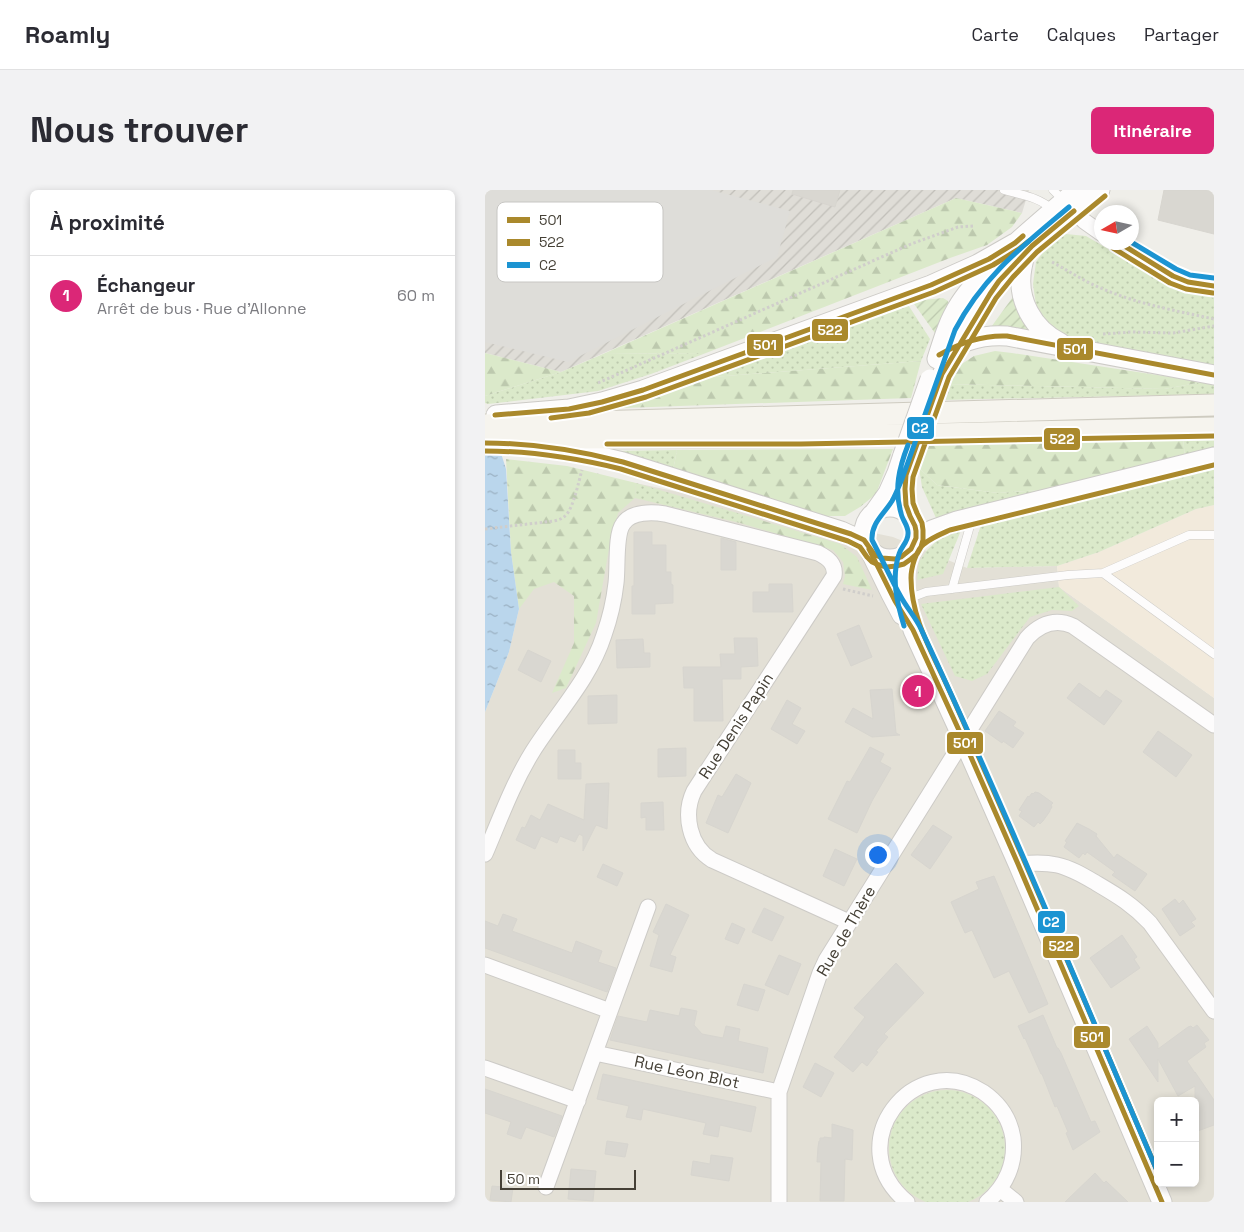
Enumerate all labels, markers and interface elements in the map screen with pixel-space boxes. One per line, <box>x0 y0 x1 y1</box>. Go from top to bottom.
text: Roamly <box>25 19 110 50</box>
text: Carte <box>972 23 1019 46</box>
text: Calques <box>1047 23 1116 46</box>
text: Partager <box>1144 23 1219 46</box>
button: Itinéraire <box>1091 107 1214 154</box>
text: Nous trouver <box>30 108 249 152</box>
legend <box>497 202 663 282</box>
north arrow <box>1094 205 1139 250</box>
text: À proximité <box>50 209 165 236</box>
text: 501 <box>539 211 562 229</box>
text: 522 <box>539 233 564 251</box>
text: C2 <box>539 256 556 274</box>
text: Échangeur <box>97 273 195 298</box>
text: 1 <box>62 285 70 306</box>
text: 60 m <box>397 285 435 306</box>
text: Arrêt de bus · Rue d'Allonne <box>97 298 306 319</box>
line badge: 522 <box>811 318 849 342</box>
text: 522 <box>818 321 842 339</box>
line badge: 501 <box>746 333 784 357</box>
text: 501 <box>753 336 777 354</box>
line badge: 501 <box>1056 337 1094 361</box>
text: 501 <box>1063 340 1087 358</box>
line badge: C2 <box>906 416 935 440</box>
text: C2 <box>911 419 929 437</box>
line badge: 522 <box>1043 427 1081 451</box>
text: 522 <box>1050 430 1074 448</box>
street label: Rue Denis Papin <box>694 669 778 783</box>
pin: 1 <box>902 672 934 710</box>
line badge: 501 <box>946 731 984 755</box>
text: 501 <box>953 734 977 752</box>
your location <box>865 842 891 868</box>
street label: Rue de Thère <box>812 882 880 980</box>
line badge: C2 <box>1037 910 1066 934</box>
text: C2 <box>1042 913 1060 931</box>
line badge: 522 <box>1042 935 1080 959</box>
text: 522 <box>1049 937 1073 955</box>
line badge: 501 <box>1073 1025 1111 1049</box>
text: 501 <box>1080 1028 1104 1046</box>
street label: Rue Léon Blot <box>633 1051 741 1093</box>
map controls <box>1154 1097 1199 1187</box>
button: + <box>1154 1097 1199 1142</box>
button: − <box>1154 1142 1199 1187</box>
scale bar <box>500 1167 636 1190</box>
text: 50 m <box>507 1170 540 1188</box>

